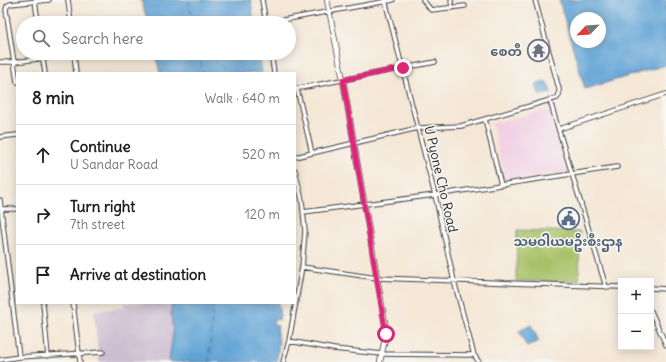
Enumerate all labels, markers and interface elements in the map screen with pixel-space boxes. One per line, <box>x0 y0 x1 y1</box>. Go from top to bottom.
north arrow <box>570 12 606 48</box>
search box <box>16 16 296 60</box>
icon: search <box>30 27 52 49</box>
text: Search here <box>62 29 143 48</box>
temple icon: စေတီ <box>525 38 551 64</box>
place label: စေတီ <box>490 43 522 60</box>
route end <box>394 59 412 77</box>
text: 8 min <box>32 87 74 109</box>
text: Walk · 640 m <box>205 90 280 107</box>
street label: U Pyone Cho Road <box>420 124 462 234</box>
text: Continue <box>70 137 131 156</box>
icon: ahead <box>32 144 54 166</box>
text: 520 m <box>242 146 280 163</box>
text: U Sandar Road <box>70 156 158 173</box>
text: Turn right <box>70 197 135 216</box>
icon: right <box>32 204 54 226</box>
text: 120 m <box>245 206 280 223</box>
public building icon: သမဝါယမဦးစီးဌာန <box>555 206 581 232</box>
text: 7th street <box>70 216 125 233</box>
place label: သမဝါယမဦးစီးဌာန <box>513 233 623 252</box>
icon: arrive <box>32 264 54 286</box>
text: Arrive at destination <box>70 265 206 284</box>
map controls <box>618 278 654 350</box>
button: + <box>618 278 654 314</box>
button: − <box>618 314 654 350</box>
route start <box>377 325 395 343</box>

